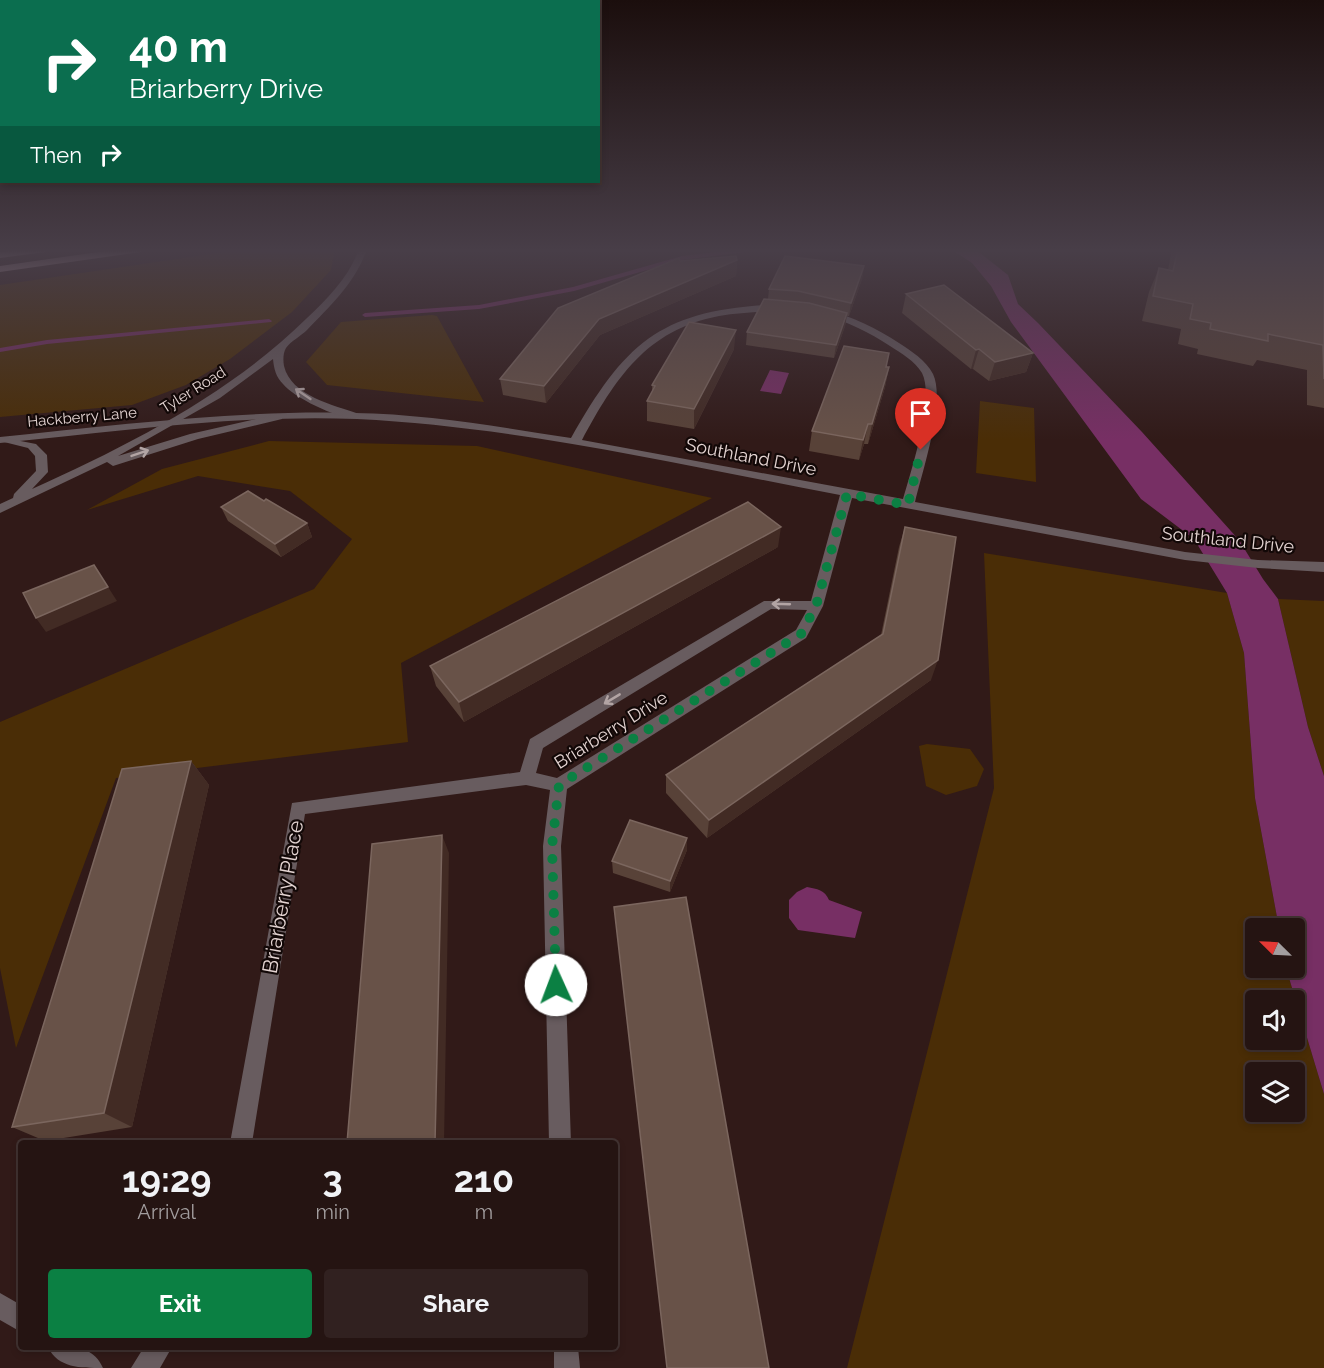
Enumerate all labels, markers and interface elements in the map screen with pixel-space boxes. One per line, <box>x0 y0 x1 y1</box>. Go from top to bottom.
text: 40 m <box>129 23 228 72</box>
icon: right <box>30 24 108 102</box>
text: Briarberry Drive <box>129 73 323 104</box>
icon: right <box>94 138 127 171</box>
text: Then <box>30 142 82 168</box>
street label: Tyler Road <box>157 363 229 417</box>
one-way arrow <box>296 388 312 400</box>
pin <box>895 388 946 450</box>
icon: arrive <box>904 397 937 430</box>
street label: Hackberry Lane <box>26 403 138 431</box>
street label: Southland Drive <box>684 434 819 480</box>
one-way arrow <box>130 446 148 457</box>
street label: Southland Drive <box>1161 522 1296 557</box>
one-way arrow <box>771 599 791 610</box>
street label: Briarberry Drive <box>550 686 672 773</box>
one-way arrow <box>604 693 621 705</box>
street label: Briarberry Place <box>257 818 308 975</box>
north arrow <box>1245 918 1305 978</box>
map controls <box>1245 918 1305 1122</box>
position arrow <box>524 953 588 1017</box>
button: sound <box>1245 990 1305 1050</box>
button: layers <box>1245 1062 1305 1122</box>
text: 19:29 <box>122 1158 211 1200</box>
text: 3 <box>323 1158 343 1200</box>
text: 210 <box>454 1158 514 1200</box>
text: Arrival <box>137 1200 196 1224</box>
text: min <box>315 1200 350 1224</box>
text: m <box>475 1200 493 1224</box>
button: Exit <box>48 1269 312 1338</box>
button: Share <box>324 1269 588 1338</box>

